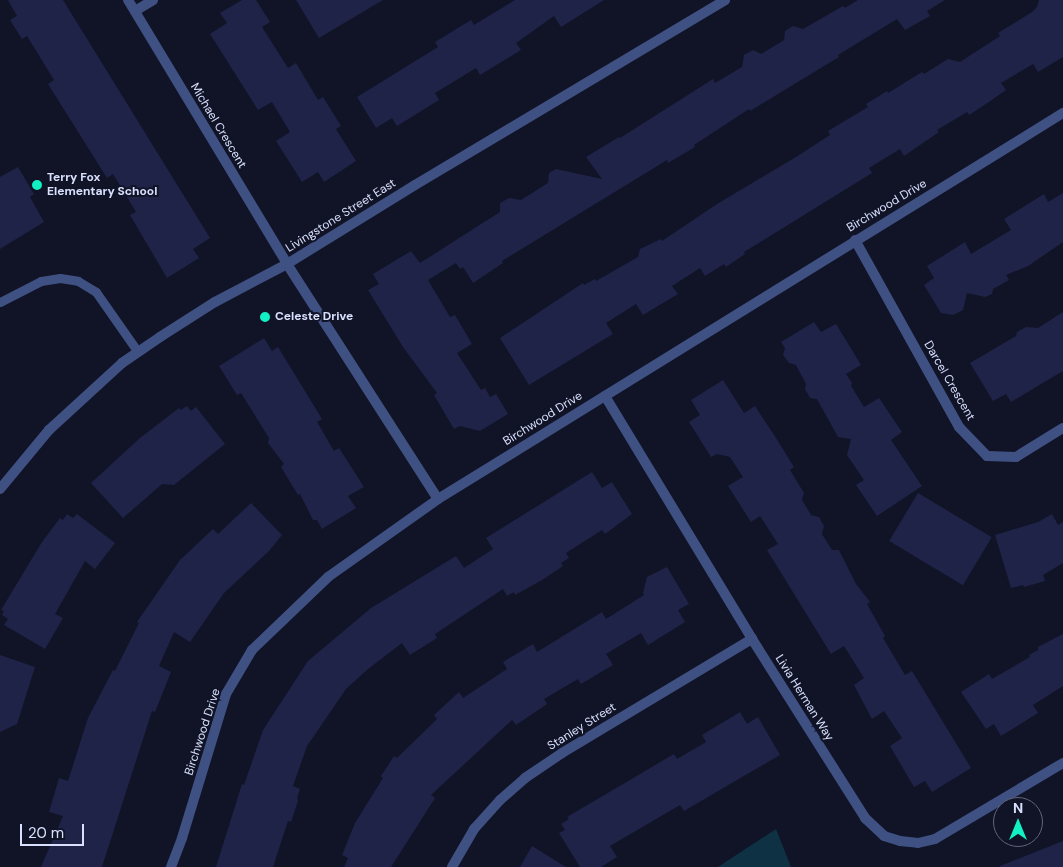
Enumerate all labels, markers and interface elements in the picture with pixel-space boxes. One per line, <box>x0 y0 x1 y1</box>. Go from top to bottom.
street label: Michael Crescent <box>187 81 249 171</box>
place label: Terry Fox Elementary School <box>47 171 157 199</box>
street label: Livingstone Street East <box>283 176 399 256</box>
street label: Birchwood Drive <box>845 177 929 235</box>
marker: Terry Fox Elementary School <box>31 179 43 191</box>
place label: Celeste Drive <box>275 310 353 324</box>
marker: Celeste Drive <box>259 311 271 323</box>
street label: Darcel Crescent <box>920 339 978 423</box>
street label: Birchwood Drive <box>501 389 585 449</box>
street label: Livia Herman Way <box>772 652 836 744</box>
street label: Birchwood Drive <box>182 687 224 777</box>
street label: Stanley Street <box>545 700 619 754</box>
north arrow <box>993 797 1043 847</box>
text: N <box>1013 799 1023 817</box>
scale bar <box>22 814 86 846</box>
text: 20 m <box>28 823 64 843</box>

